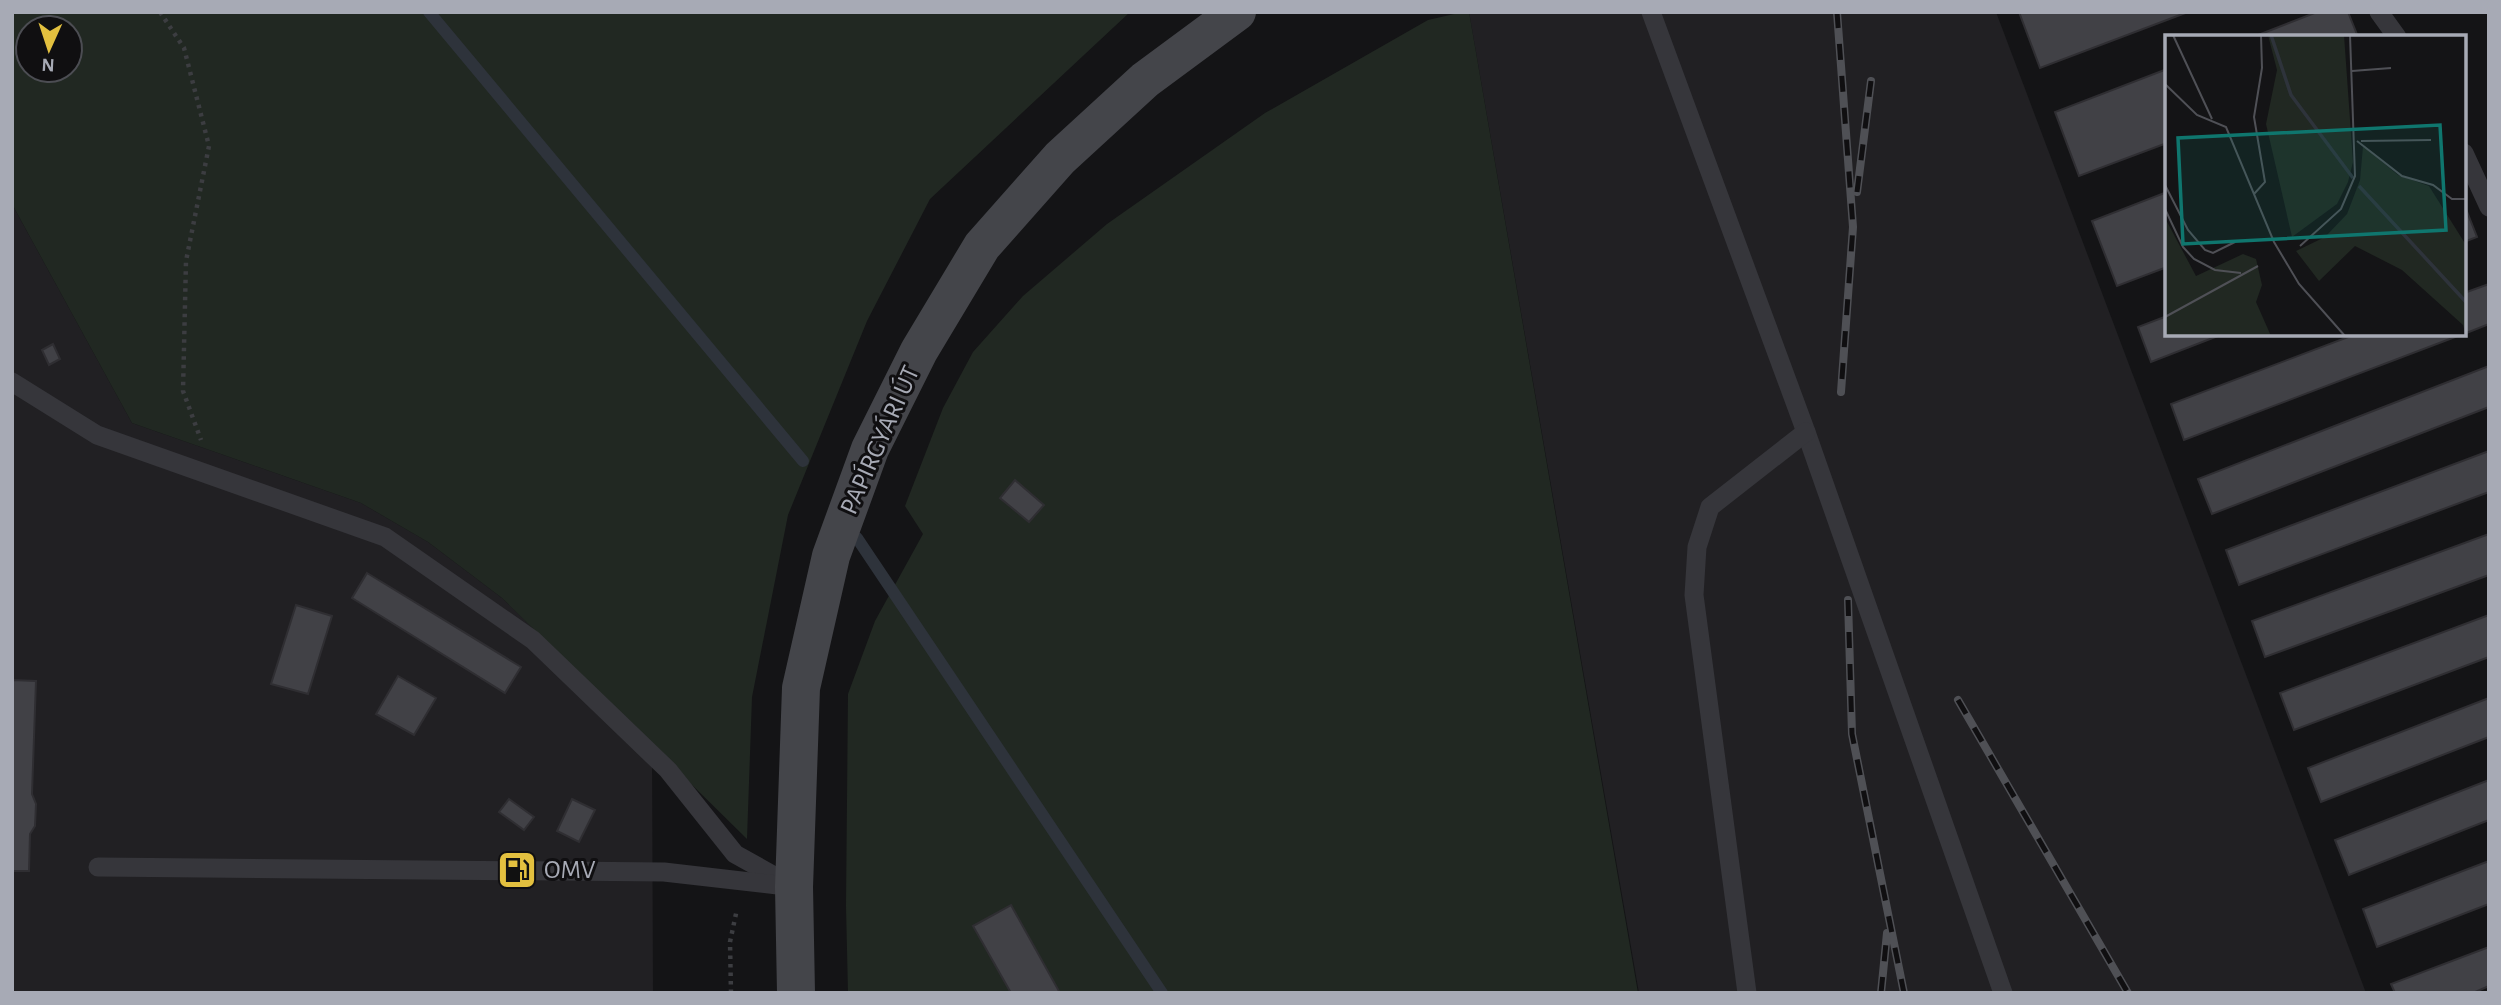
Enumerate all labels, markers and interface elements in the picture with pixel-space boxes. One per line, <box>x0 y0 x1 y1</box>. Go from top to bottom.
north arrow <box>14 14 84 84</box>
inset map <box>2165 35 2466 336</box>
text: N <box>41 55 55 74</box>
street label: PAPÍRGYÁRI ÚT <box>834 361 924 518</box>
fuel station icon: OMV <box>496 849 538 891</box>
place label: OMV <box>544 857 596 883</box>

